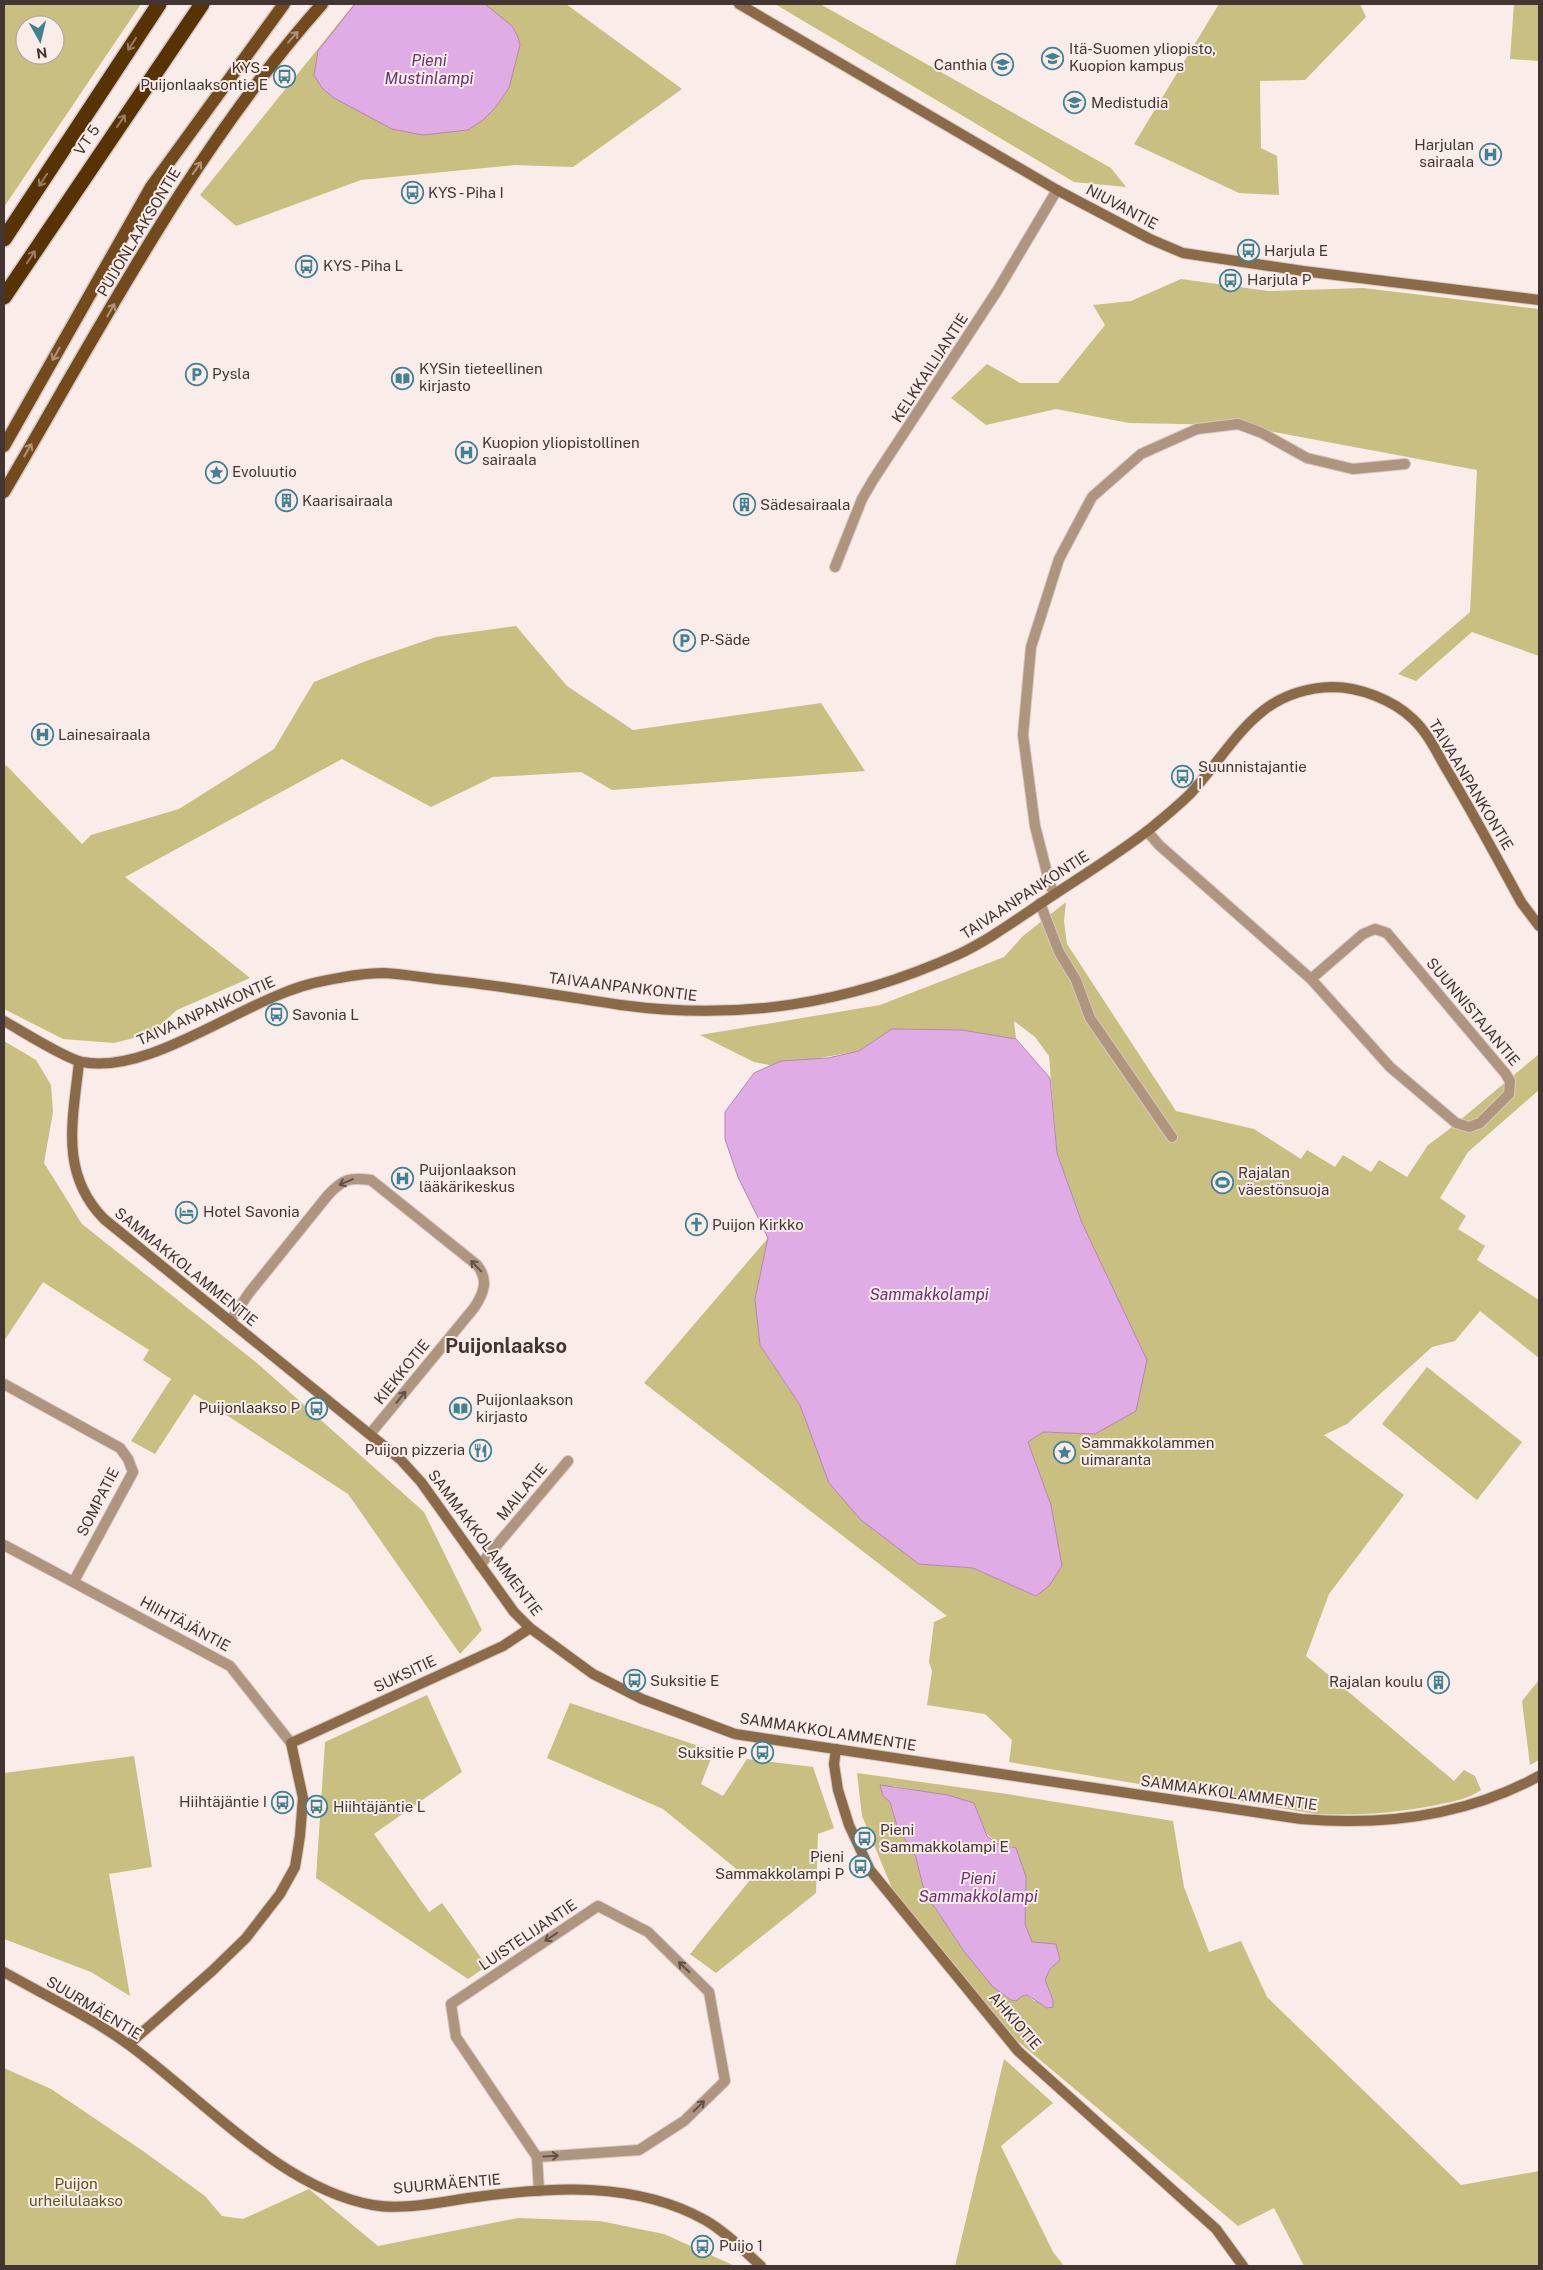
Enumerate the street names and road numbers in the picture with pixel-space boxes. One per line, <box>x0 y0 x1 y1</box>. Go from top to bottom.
street label: VT 5 <box>70 121 103 158</box>
street label: PUIJONLAAKSONTIE <box>93 164 184 299</box>
street label: NIUVANTIE <box>1083 181 1161 233</box>
street label: KELKKAILIJANTIE <box>888 310 971 425</box>
street label: TAIVAANPANKONTIE <box>1426 716 1517 853</box>
street label: TAIVAANPANKONTIE <box>958 847 1092 942</box>
street label: SUUNNISTAJANTIE <box>1423 954 1524 1069</box>
street label: TAIVAANPANKONTIE <box>548 969 698 1004</box>
street label: TAIVAANPANKONTIE <box>134 972 277 1049</box>
street label: SAMMAKKOLAMMENTIE <box>112 1204 261 1329</box>
street label: KIEKKOTIE <box>370 1336 433 1407</box>
street label: MAILATIE <box>493 1460 550 1524</box>
street label: SOMPATIE <box>73 1465 122 1539</box>
street label: SAMMAKKOLAMMENTIE <box>425 1466 546 1619</box>
street label: HIIHTÄJÄNTIE <box>137 1592 234 1654</box>
street label: SUKSITIE <box>371 1652 439 1695</box>
street label: SAMMAKKOLAMMENTIE <box>739 1709 918 1754</box>
street label: SAMMAKKOLAMMENTIE <box>1140 1772 1319 1813</box>
street label: LUISTELIJANTIE <box>476 1896 580 1973</box>
street label: SUURMÄENTIE <box>43 1972 146 2043</box>
street label: AHKIOTIE <box>986 1989 1045 2053</box>
street label: SUURMÄENTIE <box>392 2169 502 2197</box>

